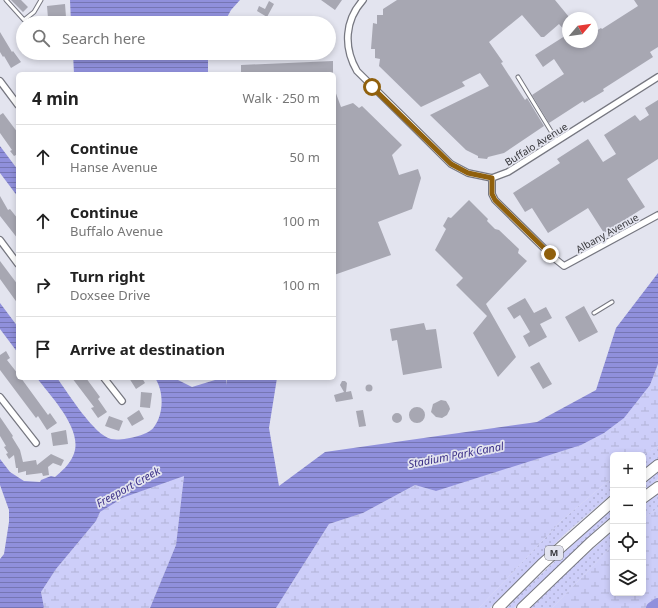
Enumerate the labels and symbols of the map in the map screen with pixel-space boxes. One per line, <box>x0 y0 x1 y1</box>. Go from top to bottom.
north arrow <box>562 12 598 48</box>
route start <box>363 78 381 96</box>
street label: Buffalo Avenue <box>502 119 570 169</box>
street label: Albany Avenue <box>573 210 641 256</box>
route end <box>541 245 559 263</box>
water label: Stadium Park Canal <box>407 438 506 471</box>
water label: Freeport Creek <box>93 463 163 510</box>
road number: M <box>545 546 563 560</box>

